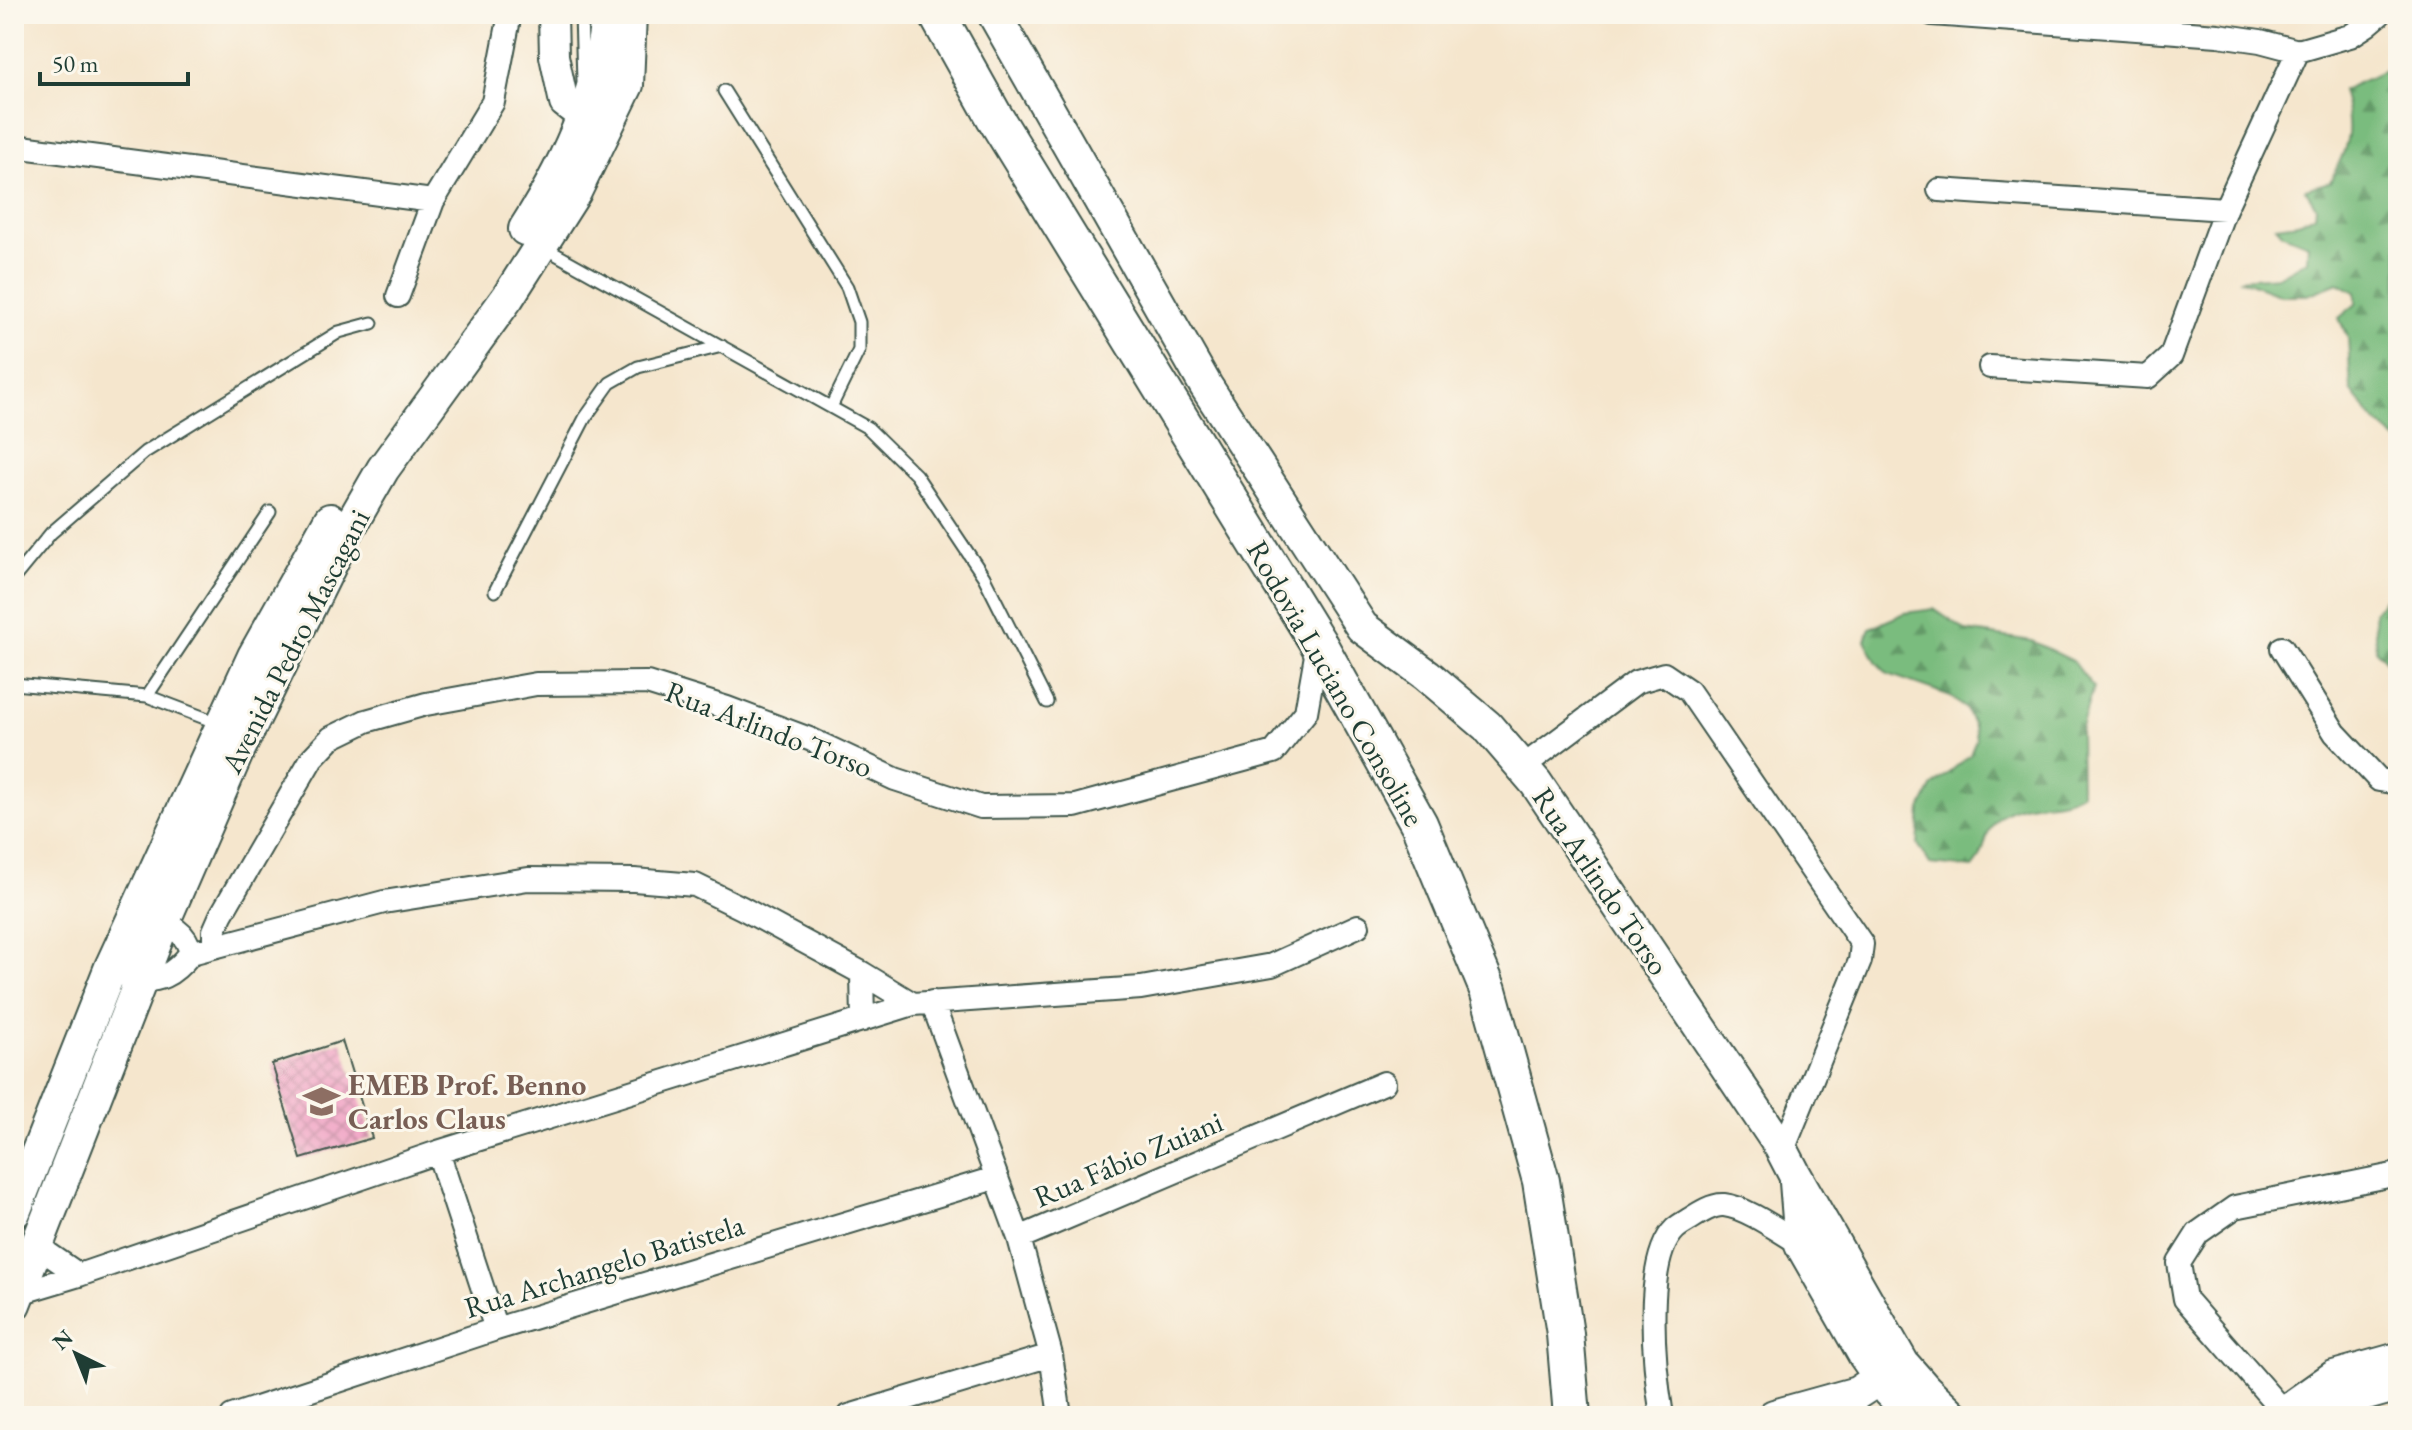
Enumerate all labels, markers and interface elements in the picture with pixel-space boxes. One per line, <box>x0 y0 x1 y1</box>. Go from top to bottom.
scale bar <box>40 36 188 86</box>
text: 50 m <box>52 48 99 79</box>
street label: Avenida Pedro Mascagani <box>211 502 379 781</box>
street label: Rodovia Luciano Consoline <box>1238 533 1434 833</box>
street label: Rua Arlindo Torso <box>660 672 878 786</box>
street label: Rua Arlindo Torso <box>1524 779 1678 983</box>
place label: EMEB Prof. Benno Carlos Claus <box>348 1065 586 1138</box>
school or university icon: EMEB Prof. Benno Carlos Claus <box>303 1082 341 1120</box>
street label: Rua Fábio Zuiani <box>1028 1102 1228 1216</box>
street label: Rua Archangelo Batistela <box>459 1205 749 1327</box>
north arrow <box>36 1314 116 1394</box>
text: N <box>46 1323 79 1356</box>

